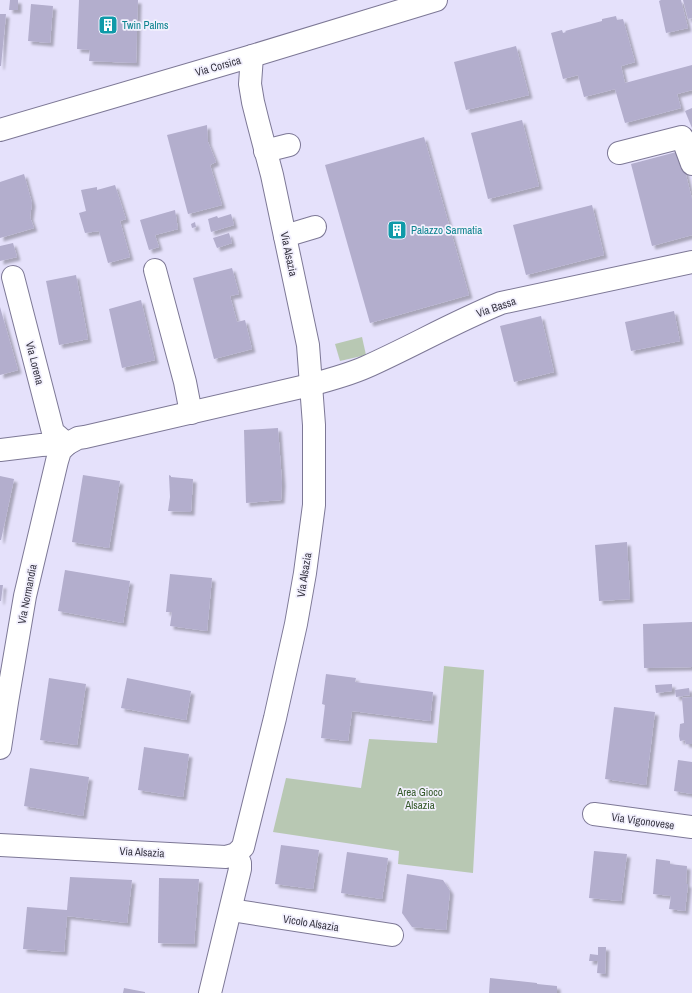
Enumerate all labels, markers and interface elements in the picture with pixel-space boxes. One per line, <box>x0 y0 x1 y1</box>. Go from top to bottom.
building icon: Twin Palms <box>97 14 119 36</box>
place label: Twin Palms <box>122 18 169 32</box>
street label: Via Corsica <box>193 53 243 79</box>
building icon: Palazzo Sarmatia <box>386 219 408 241</box>
place label: Palazzo Sarmatia <box>411 223 482 237</box>
street label: Via Alsazia <box>277 231 301 277</box>
street label: Via Bassa <box>474 294 518 320</box>
street label: Via Lorena <box>23 340 47 386</box>
street label: Via Alsazia <box>294 552 314 598</box>
street label: Via Normandia <box>14 563 40 625</box>
park label: Area Gioco Alsazia <box>396 785 443 812</box>
street label: Via Vigonovese <box>611 810 675 832</box>
street label: Via Alsazia <box>119 844 165 860</box>
street label: Vicolo Alsazia <box>282 912 340 934</box>

